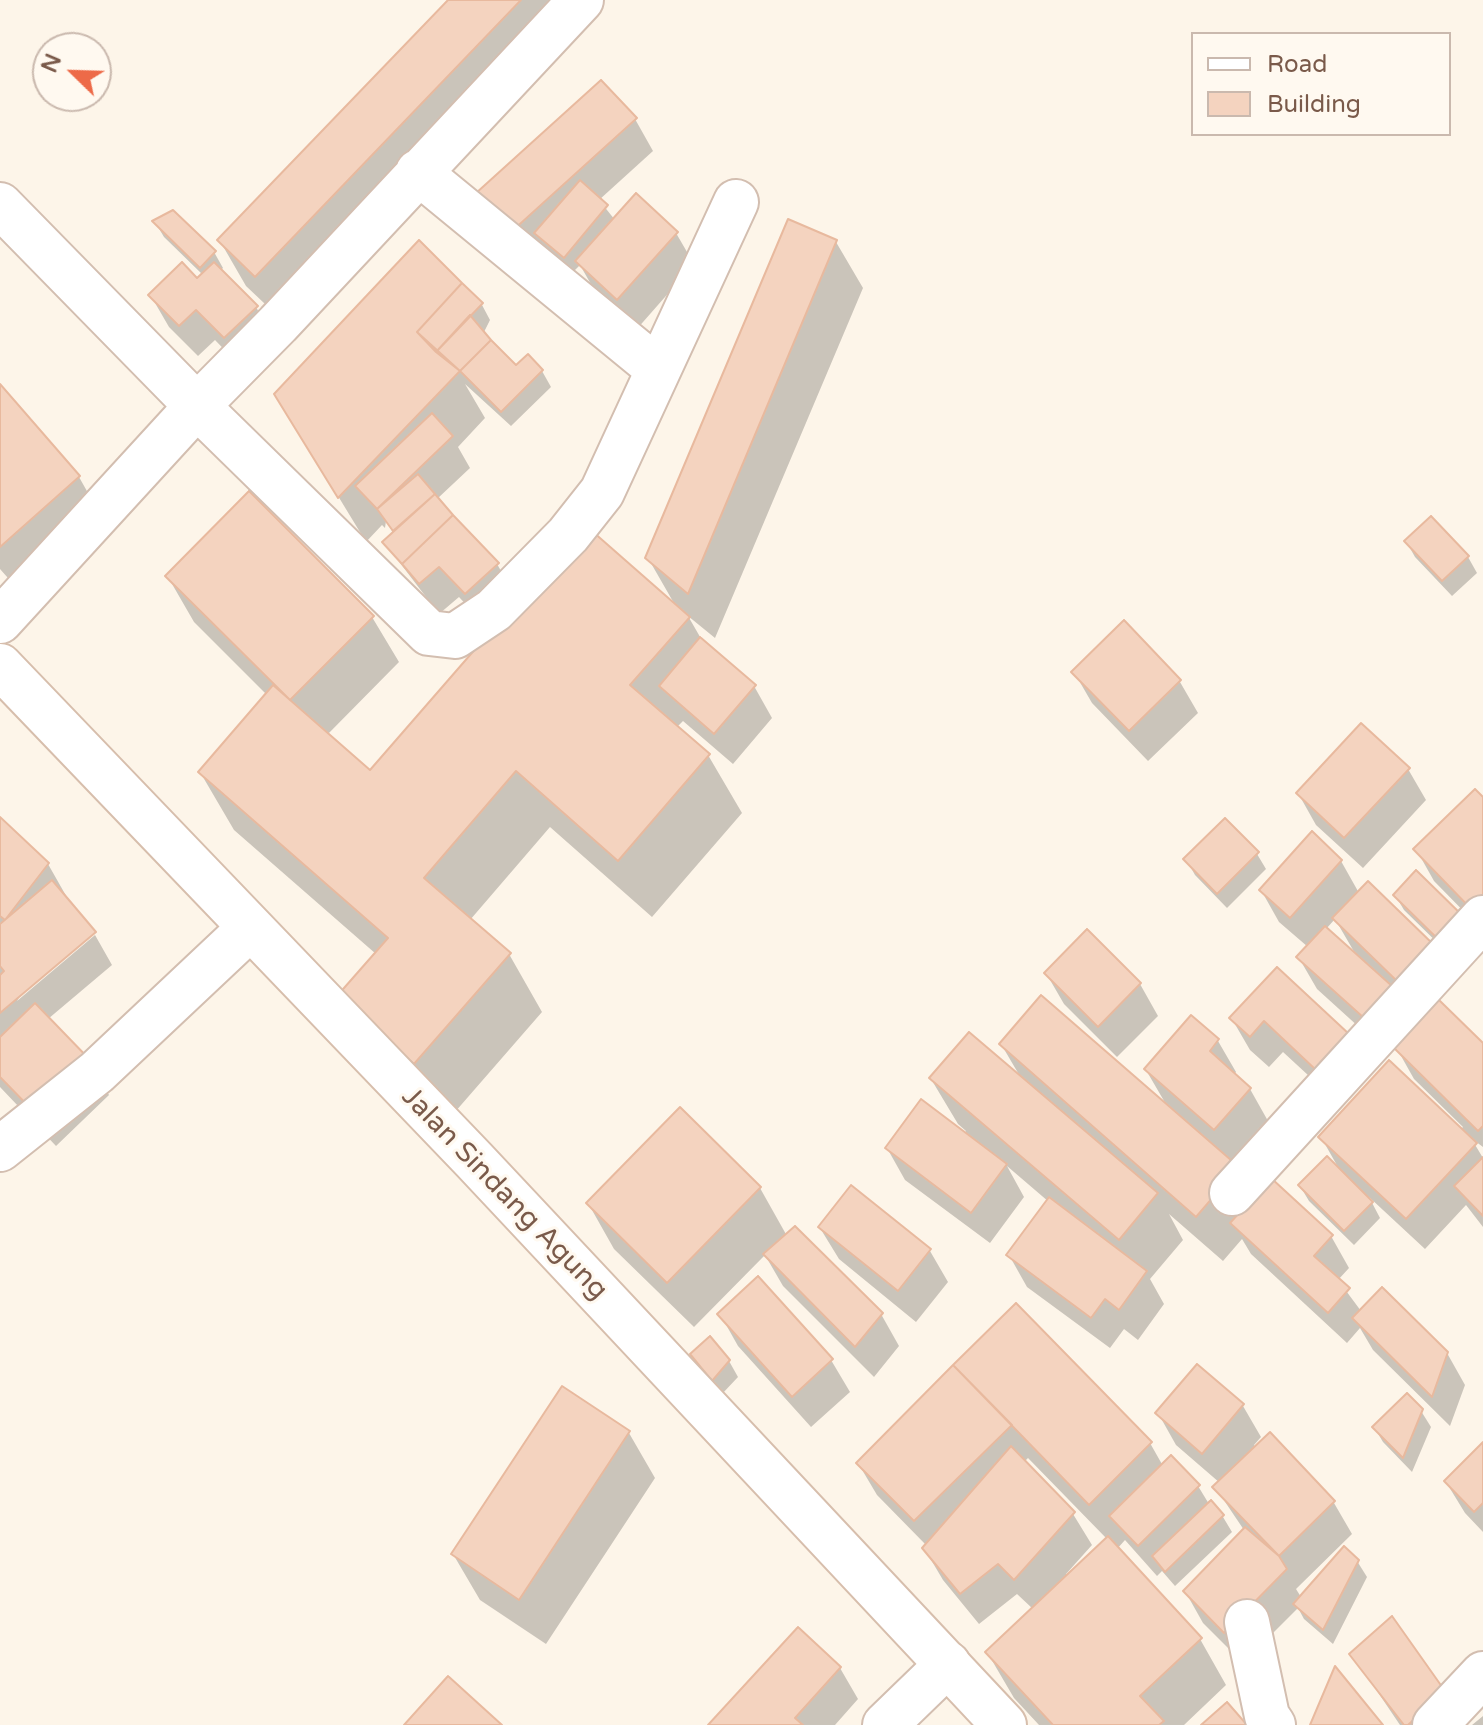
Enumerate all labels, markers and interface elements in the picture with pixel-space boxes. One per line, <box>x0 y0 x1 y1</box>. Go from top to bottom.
north arrow <box>32 32 112 112</box>
legend <box>1191 32 1451 136</box>
text: N <box>36 50 67 77</box>
text: Road <box>1267 50 1327 79</box>
text: Building <box>1267 90 1361 119</box>
street label: Jalan Sindang Agung <box>394 1081 614 1307</box>

